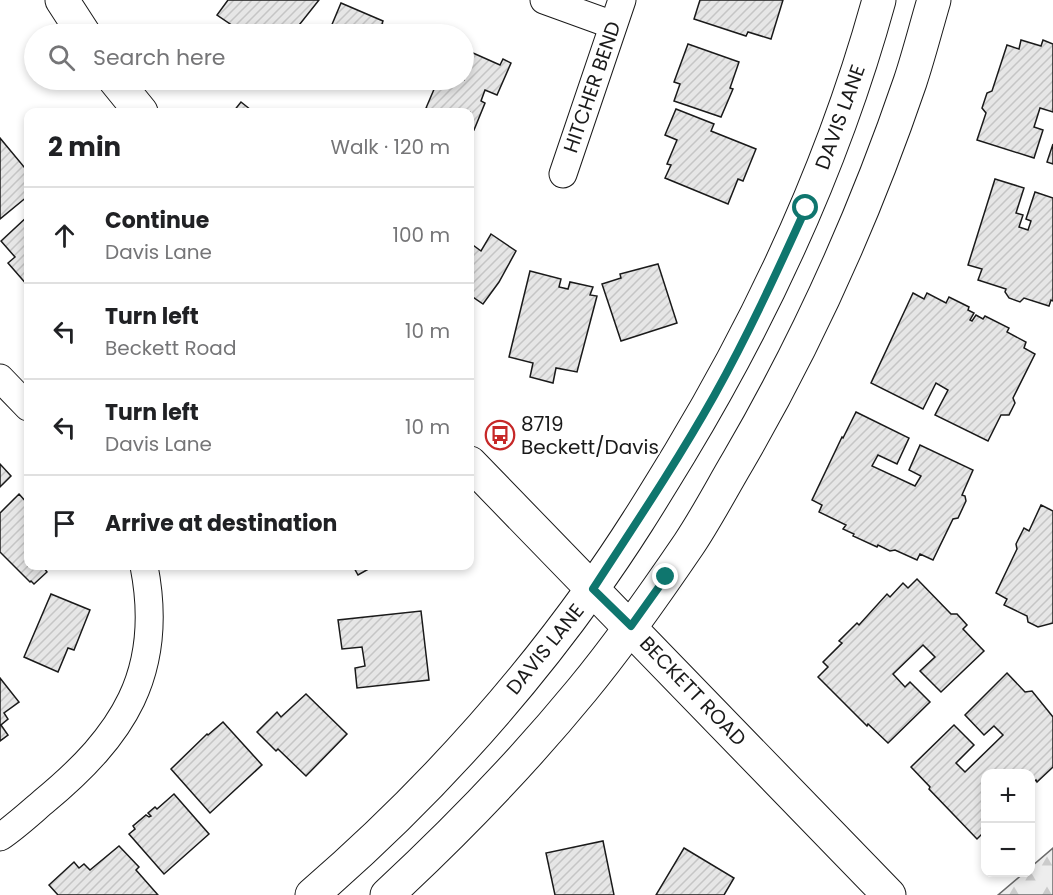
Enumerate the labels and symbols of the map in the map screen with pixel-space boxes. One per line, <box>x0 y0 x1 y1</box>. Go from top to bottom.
street label: HITCHER BEND <box>556 18 628 156</box>
street label: DAVIS LANE <box>808 61 872 173</box>
route start <box>792 194 818 220</box>
place label: 8719 Beckett/Davis <box>521 410 659 461</box>
bus stop icon: 8719 Beckett/Davis <box>484 419 516 451</box>
route end <box>652 563 678 589</box>
street label: DAVIS LANE <box>500 598 590 700</box>
street label: BECKETT ROAD <box>633 630 753 752</box>

